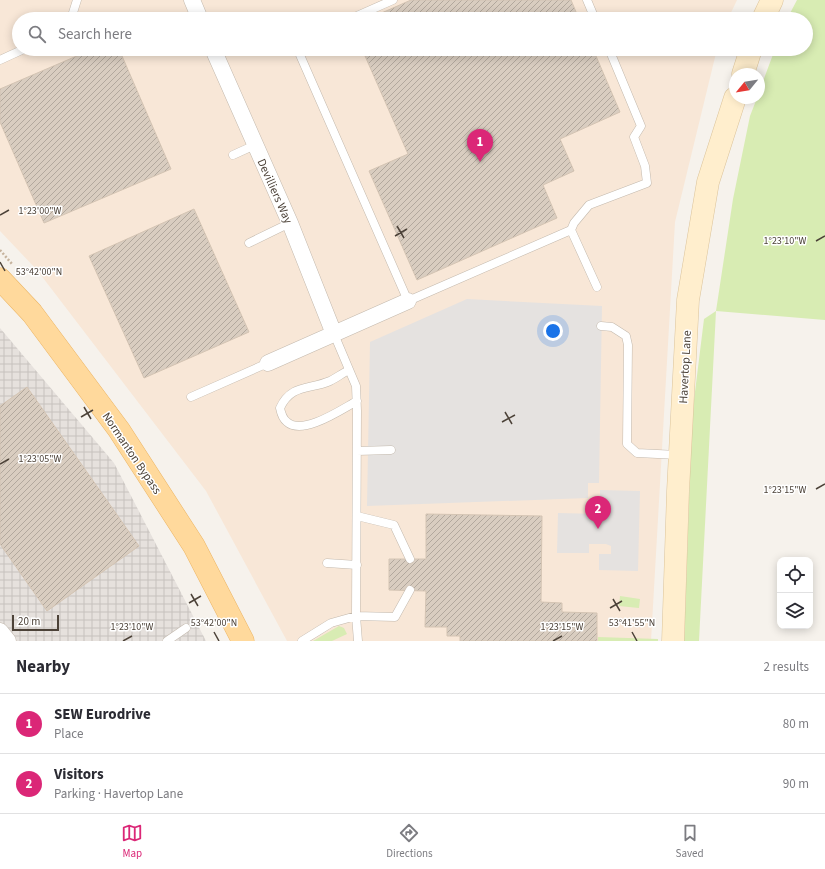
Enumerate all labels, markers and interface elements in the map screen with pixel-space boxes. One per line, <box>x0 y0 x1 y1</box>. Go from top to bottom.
search box <box>12 12 813 56</box>
icon: search <box>26 23 48 45</box>
text: Search here <box>58 24 132 45</box>
north arrow <box>729 68 765 104</box>
pin: 1 <box>467 129 493 162</box>
street label: Devilliers Way <box>253 156 297 227</box>
text: 1°23'00"W <box>19 204 62 218</box>
text: 1°23'10"W <box>764 234 807 248</box>
text: 53°42'00"N <box>16 265 62 279</box>
your location <box>543 321 563 341</box>
street label: Havertop Lane <box>675 330 696 404</box>
street label: Normanton Bypass <box>98 409 165 498</box>
text: 1°23'05"W <box>19 452 62 466</box>
text: 1°23'15"W <box>764 483 807 497</box>
pin: 2 <box>585 496 611 529</box>
map controls <box>777 557 813 629</box>
button: locate <box>777 557 813 593</box>
button: layers <box>777 593 813 629</box>
scale bar <box>12 613 59 632</box>
text: 20 m <box>18 614 40 629</box>
text: 53°42'00"N <box>191 616 237 630</box>
text: 53°41'55"N <box>609 616 655 630</box>
text: 1°23'10"W <box>111 620 154 634</box>
text: 1°23'15"W <box>541 620 584 634</box>
text: Nearby <box>16 655 70 679</box>
text: 2 results <box>764 658 809 676</box>
text: SEW Eurodrive <box>54 704 151 725</box>
text: 1 <box>26 715 32 733</box>
text: 80 m <box>783 715 809 733</box>
text: Place <box>54 725 83 743</box>
text: Visitors <box>54 764 104 785</box>
text: 2 <box>26 775 32 793</box>
text: 90 m <box>783 775 809 793</box>
text: Parking · Havertop Lane <box>54 785 183 803</box>
tab: Map <box>121 822 143 861</box>
tab: Directions <box>386 822 433 861</box>
tab: Saved <box>676 822 704 861</box>

